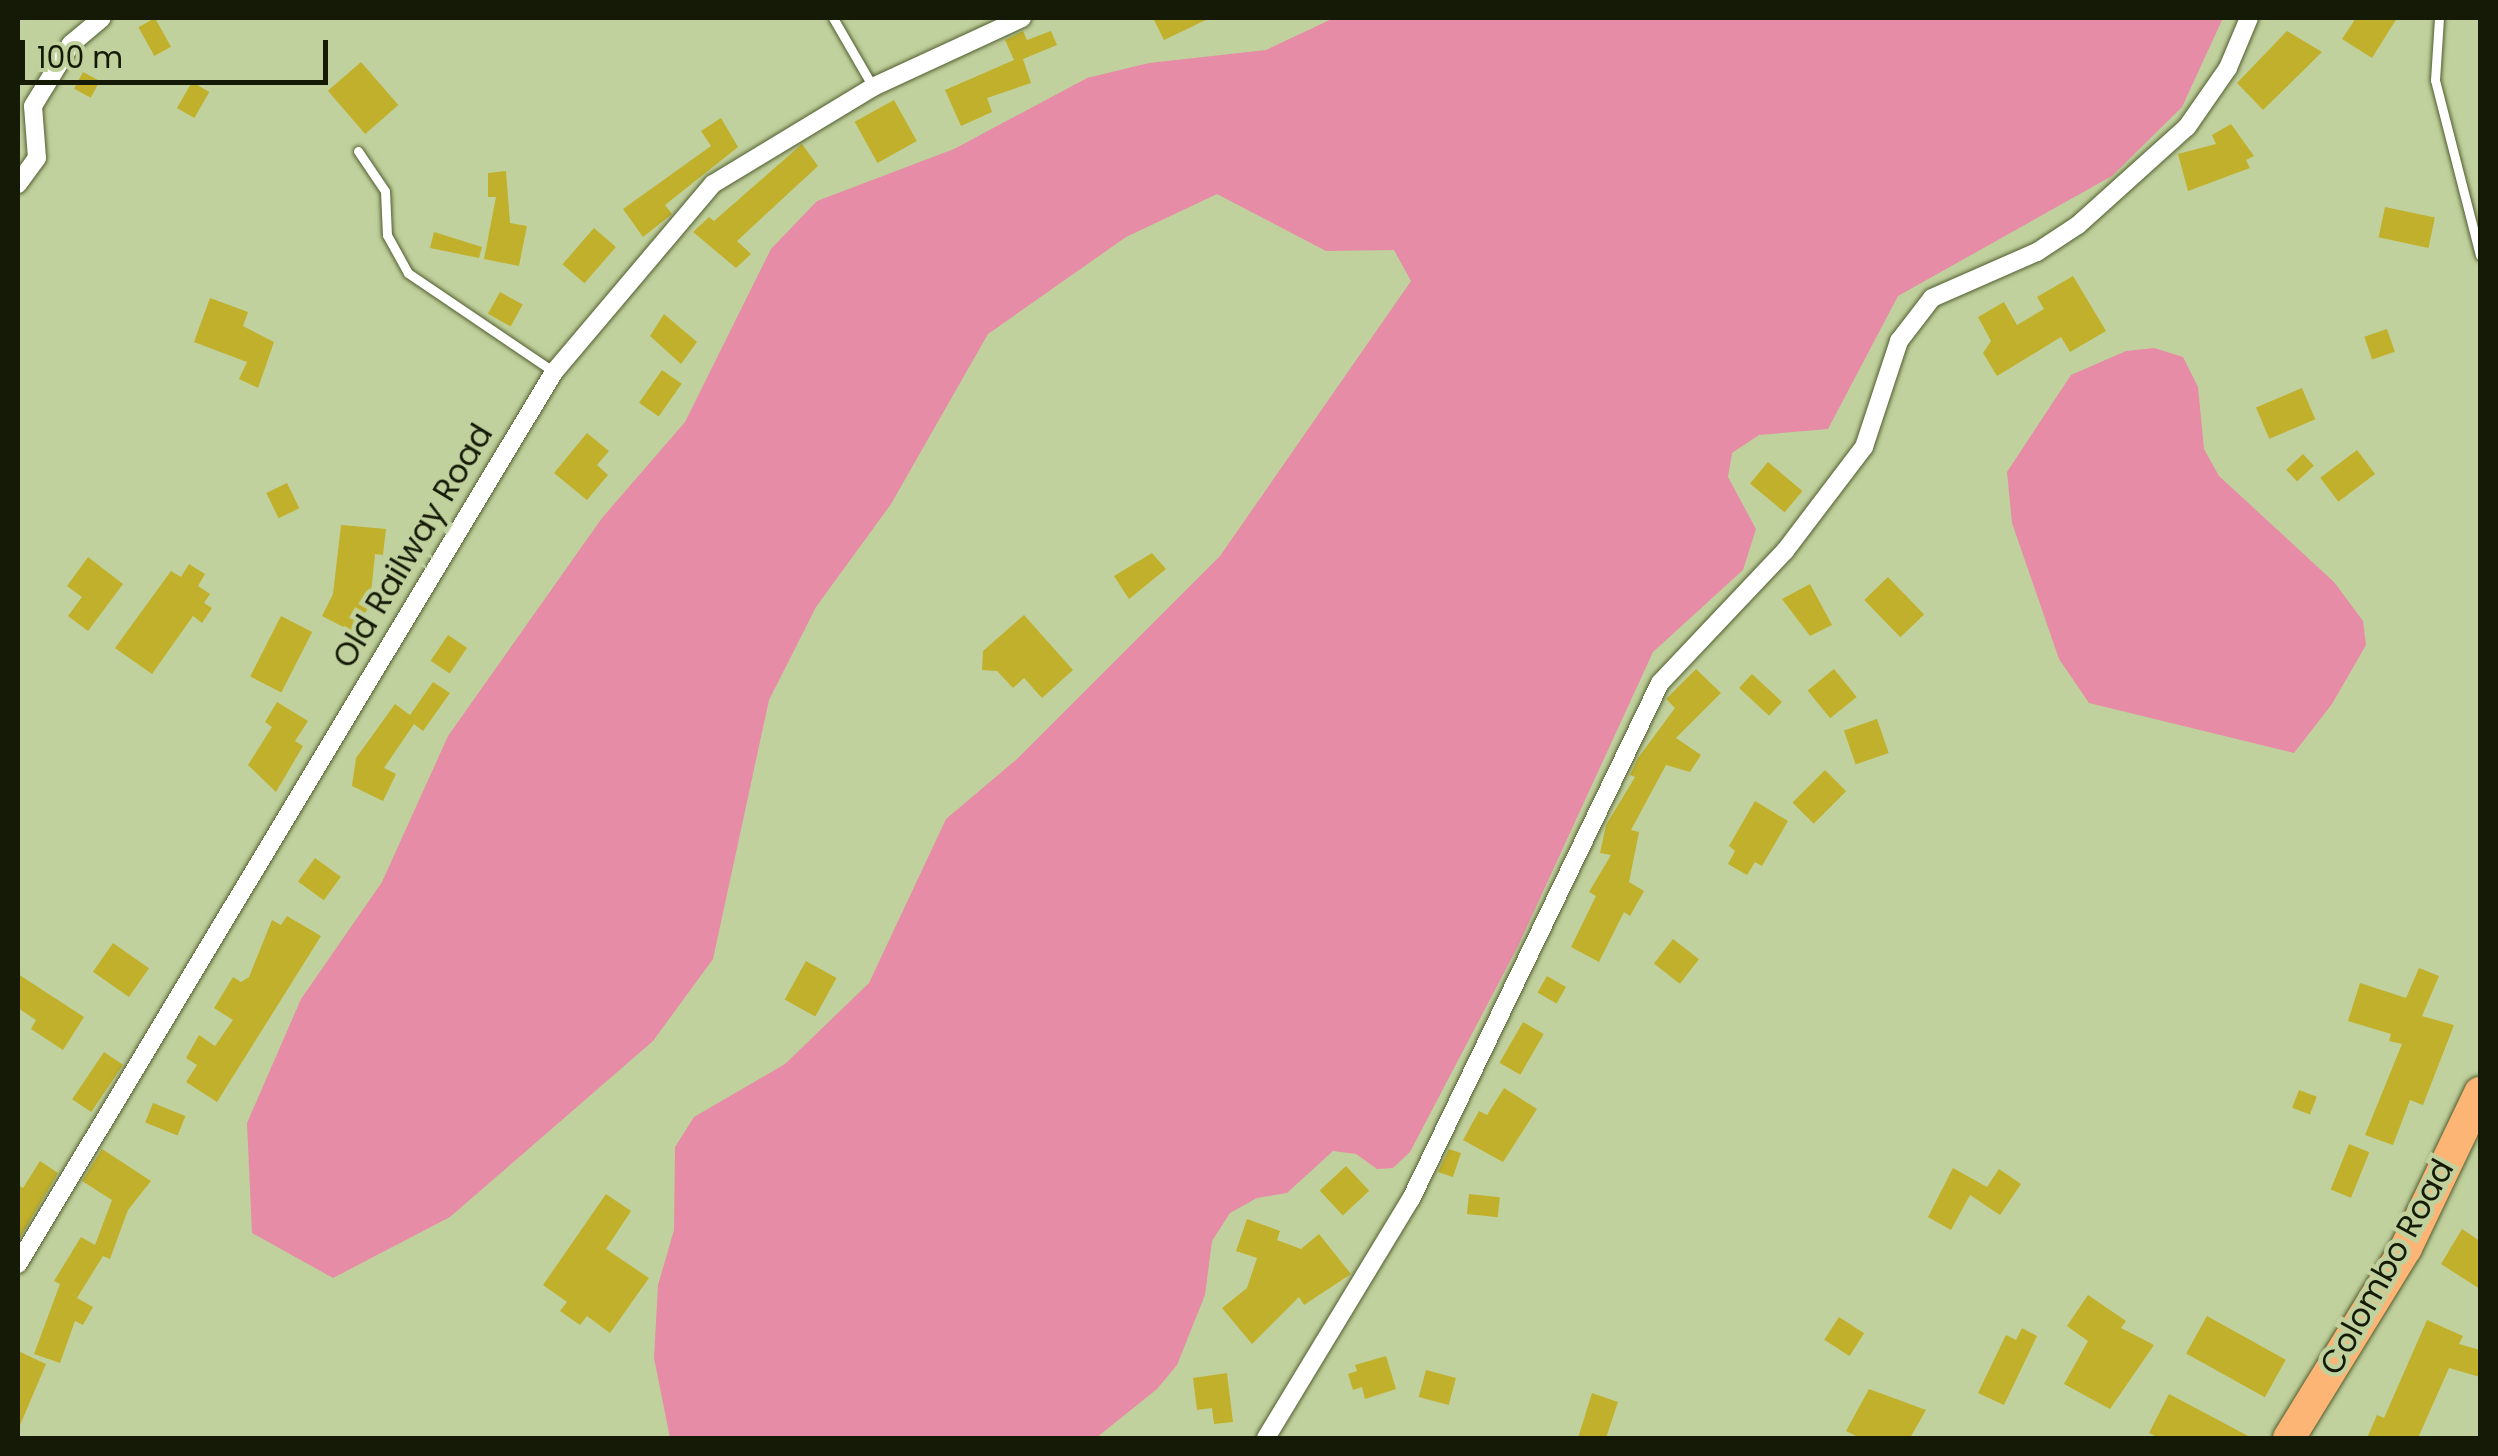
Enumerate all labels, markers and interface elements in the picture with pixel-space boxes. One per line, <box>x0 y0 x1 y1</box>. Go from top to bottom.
scale bar <box>25 20 332 82</box>
text: 100 m <box>37 36 123 79</box>
street label: Old Railway Road <box>325 417 501 675</box>
street label: Colombo Road <box>2312 1153 2462 1381</box>

